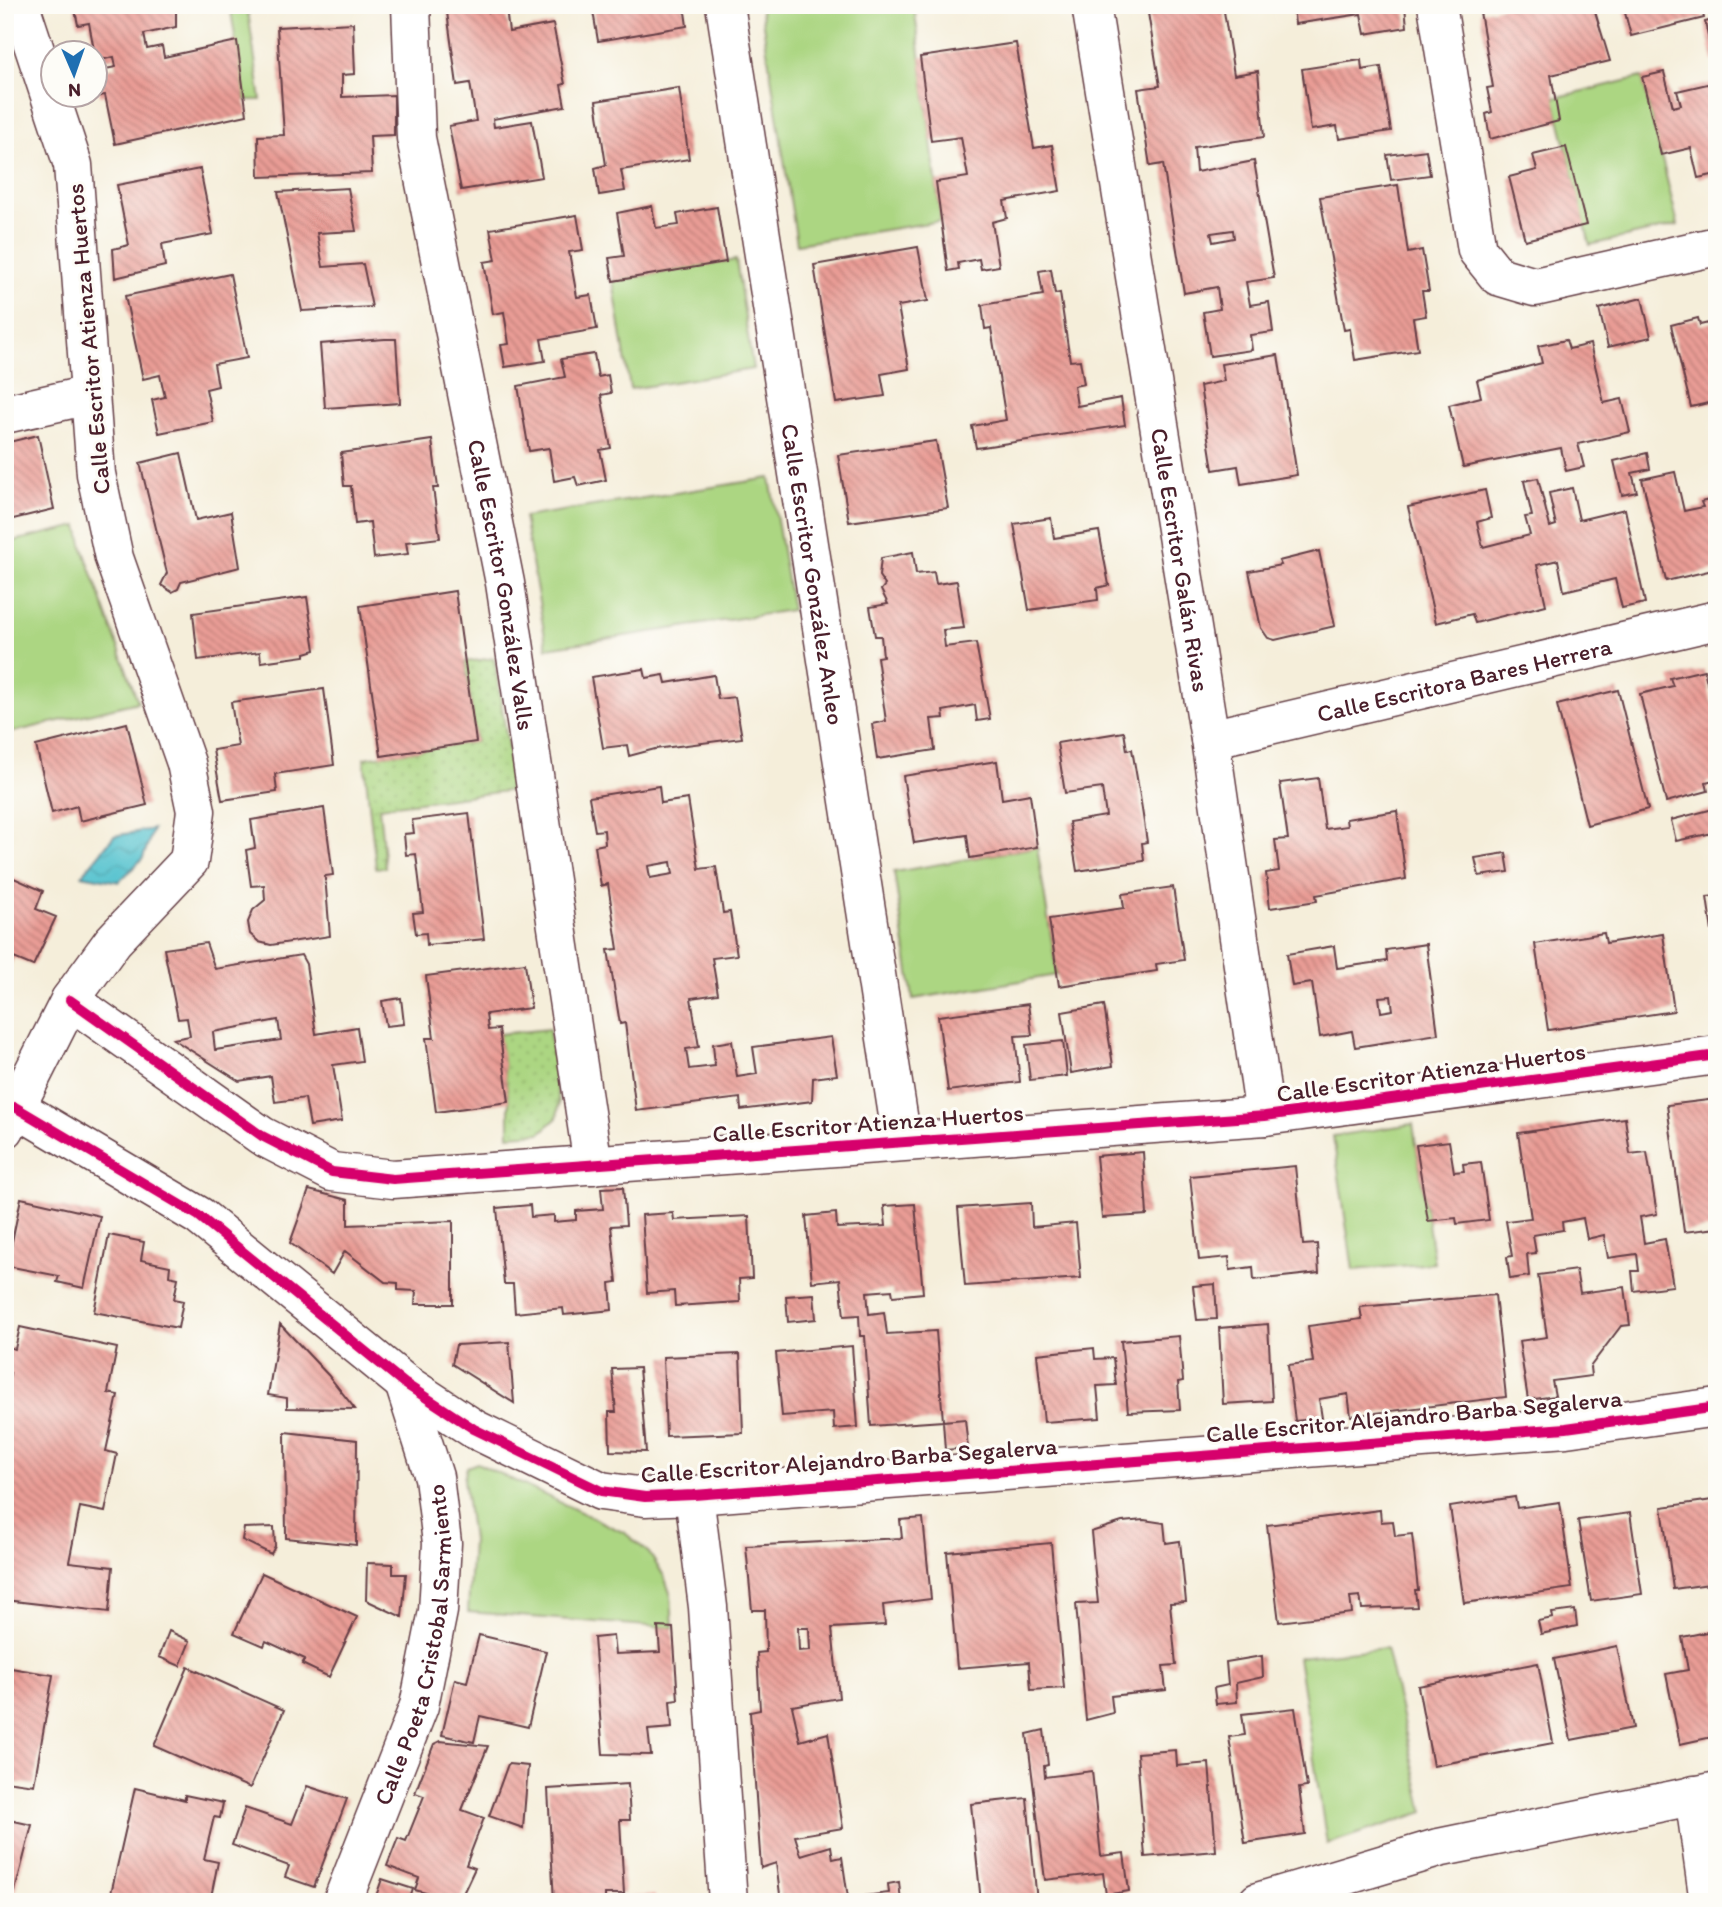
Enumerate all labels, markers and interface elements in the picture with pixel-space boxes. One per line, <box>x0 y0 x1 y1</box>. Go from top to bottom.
north arrow <box>38 38 108 108</box>
text: N <box>68 79 81 102</box>
street label: Calle Escritor Atienza Huertos <box>60 182 116 496</box>
street label: Calle Escritor González Anleo <box>776 421 851 727</box>
street label: Calle Escritor Galán Rivas <box>1145 426 1217 694</box>
street label: Calle Escritor González Valls <box>462 437 542 732</box>
street label: Calle Escritora Bares Herrera <box>1314 631 1615 728</box>
street label: Calle Escritor Atienza Huertos <box>1274 1036 1588 1108</box>
street label: Calle Escritor Atienza Huertos <box>711 1098 1025 1148</box>
street label: Calle Escritor Alejandro Barba Segalerva <box>1205 1383 1624 1449</box>
street label: Calle Escritor Alejandro Barba Segalerva <box>640 1431 1059 1489</box>
street label: Calle Poeta Cristobal Sarmiento <box>367 1483 457 1809</box>

